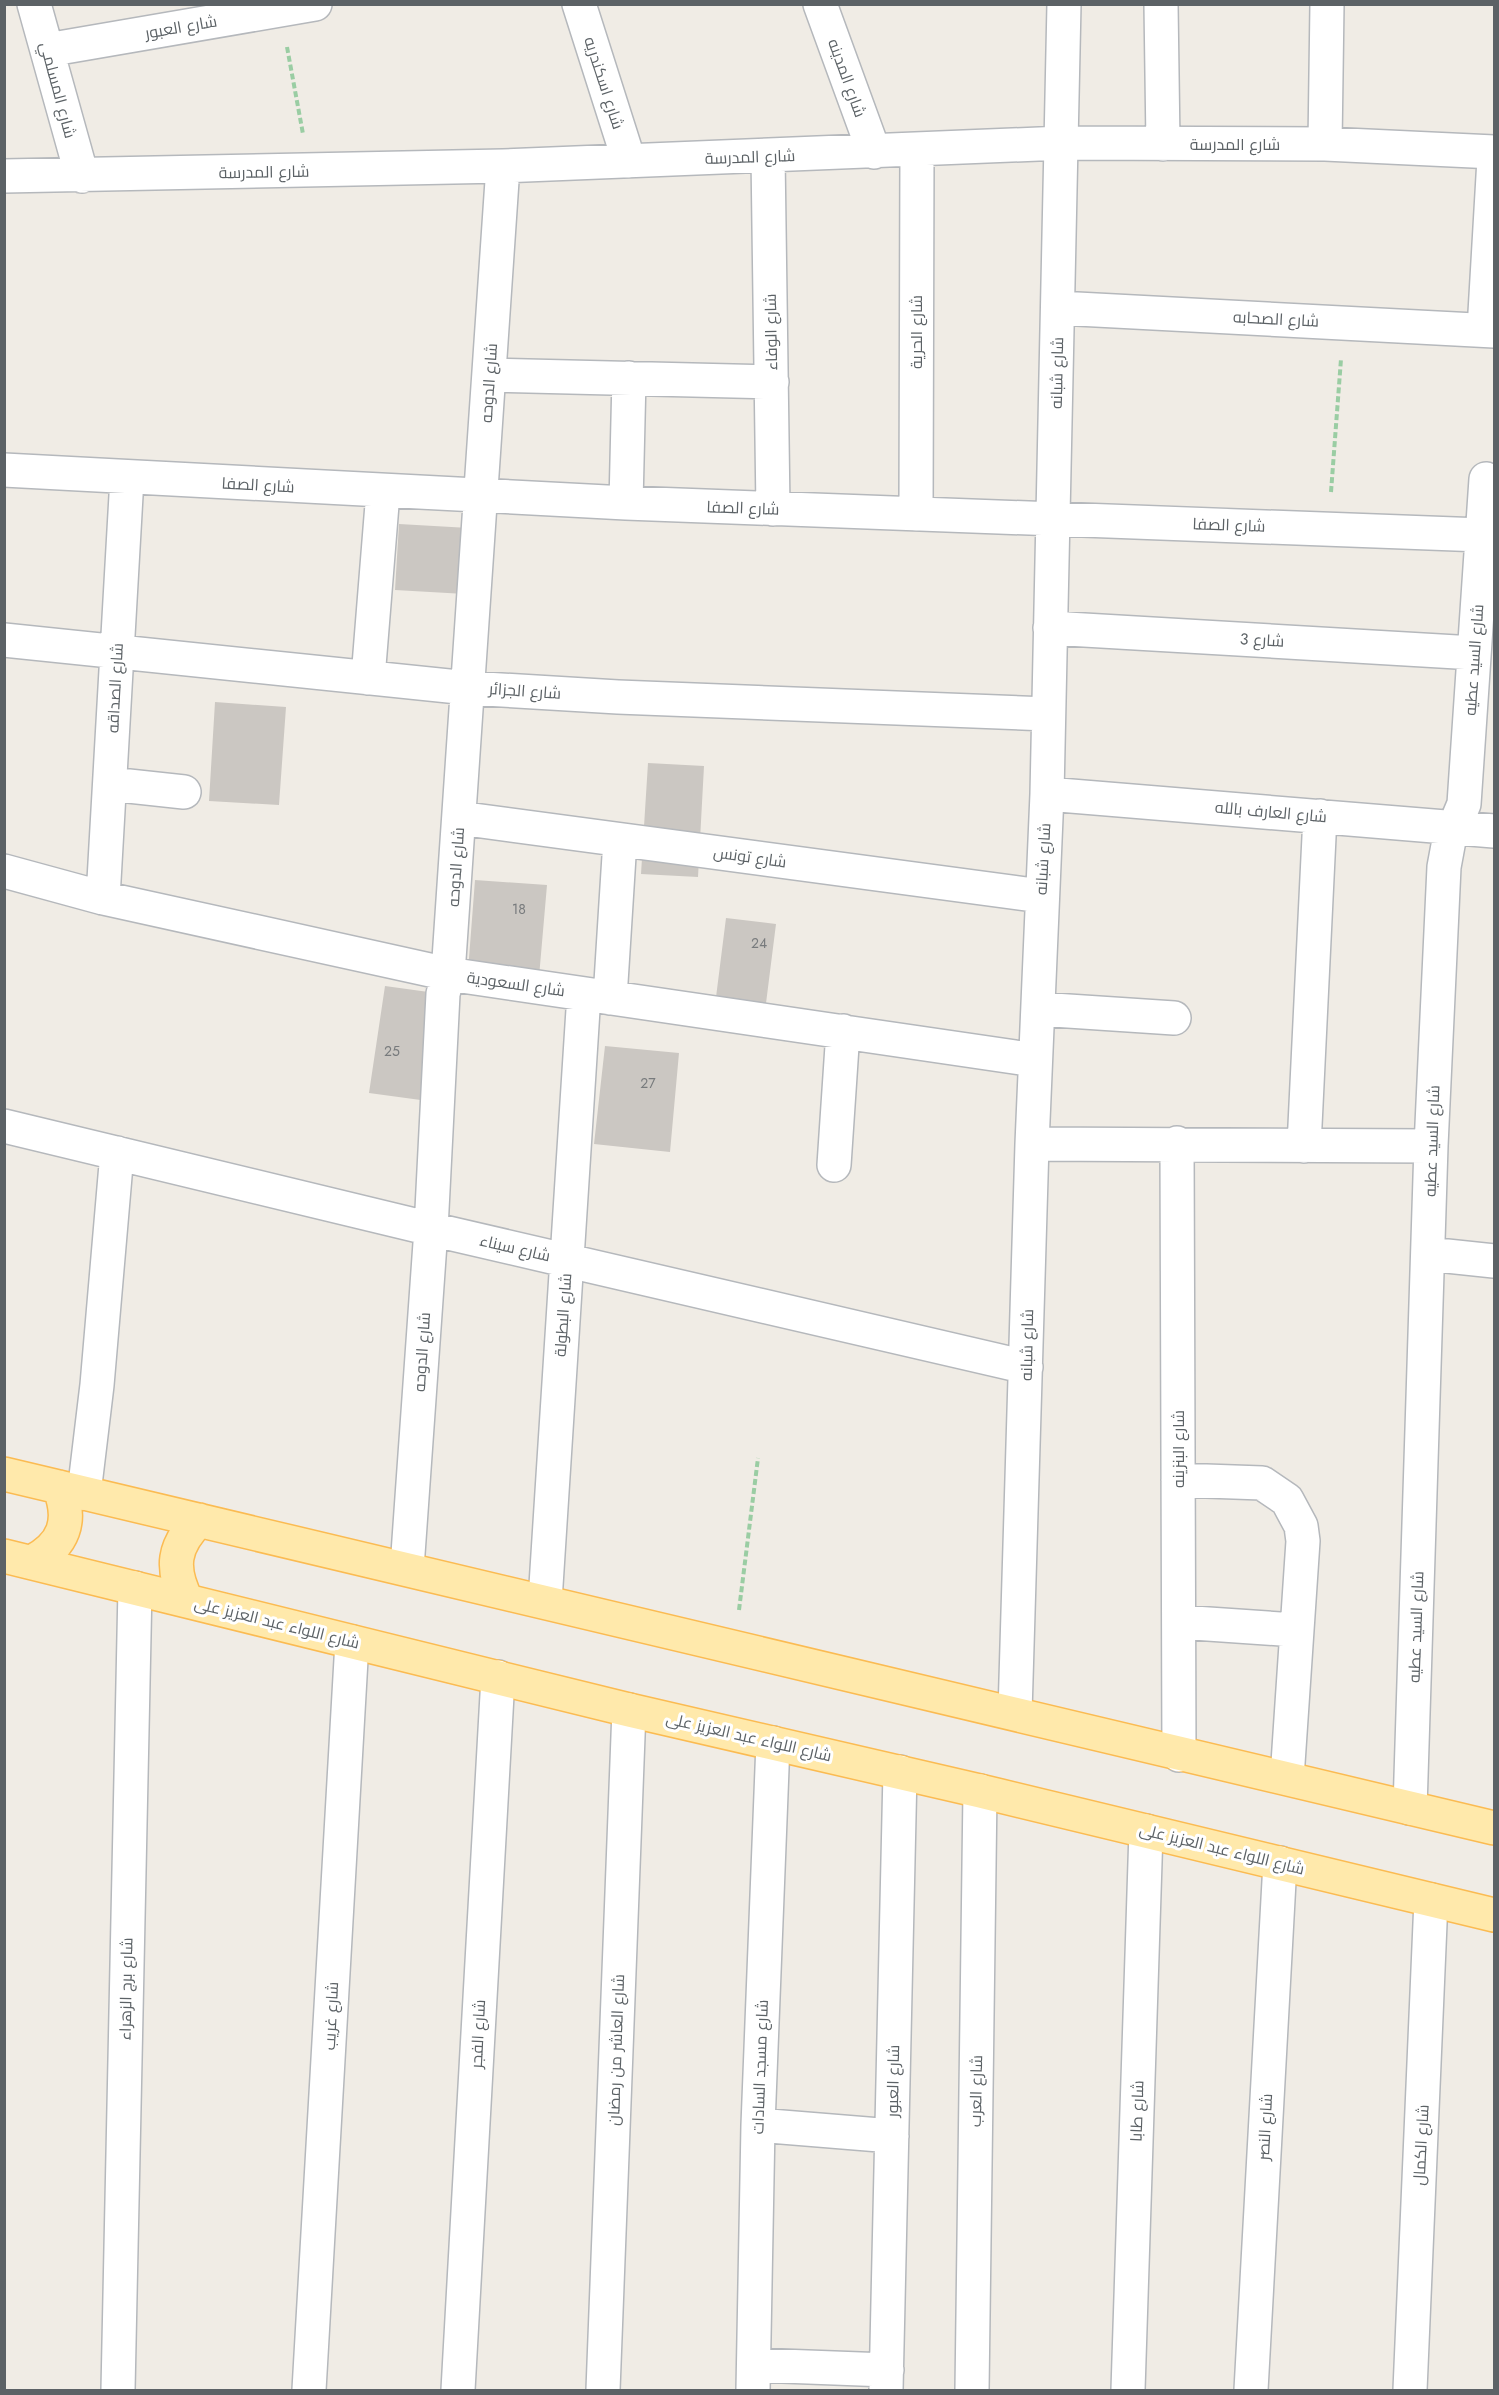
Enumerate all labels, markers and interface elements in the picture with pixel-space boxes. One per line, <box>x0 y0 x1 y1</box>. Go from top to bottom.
street label: شارع العبور <box>142 9 219 45</box>
street label: شارع اسكندريه <box>578 34 630 132</box>
street label: شارع المدينه <box>822 35 872 121</box>
street label: شارع المسلمي <box>32 39 82 141</box>
street label: شارع المدرسة <box>1190 133 1280 156</box>
street label: شارع المدرسة <box>704 144 796 170</box>
street label: شارع المدرسة <box>219 160 309 184</box>
street label: شارع الوفاء <box>759 293 783 371</box>
street label: شارع الحرية <box>905 295 928 369</box>
street label: شارع الصحابه <box>1232 305 1320 333</box>
street label: شارع شبانه <box>1045 337 1069 409</box>
street label: شارع الدوحه <box>475 342 503 424</box>
street label: شارع الصفا <box>221 472 295 498</box>
street label: شارع الصفا <box>706 495 780 521</box>
street label: شارع الصفا <box>1192 512 1266 538</box>
street label: شارع السيد عطيه <box>1459 603 1489 717</box>
street label: شارع 3 <box>1239 627 1285 653</box>
street label: شارع الصداقه <box>101 642 129 734</box>
street label: شارع الجزائر <box>487 677 562 705</box>
street label: شارع العارف بالله <box>1214 796 1328 828</box>
street label: شارع شبانه <box>1030 822 1056 896</box>
street label: شارع الدوحه <box>442 826 470 908</box>
street label: شارع تونس <box>712 840 788 874</box>
house number: 18 <box>512 899 526 919</box>
house number: 24 <box>751 933 767 953</box>
street label: شارع السعودية <box>465 966 567 1002</box>
house number: 25 <box>384 1041 400 1061</box>
house number: 27 <box>640 1073 656 1093</box>
street label: شارع السيد عطيه <box>1419 1085 1445 1197</box>
street label: شارع سيناء <box>477 1229 553 1267</box>
street label: شارع البطولة <box>549 1272 577 1358</box>
street label: شارع شبانه <box>1015 1309 1039 1381</box>
street label: شارع الدوحه <box>408 1311 436 1393</box>
street label: شارع البنزينه <box>1167 1410 1190 1488</box>
street label: شارع السيد عطيه <box>1403 1571 1429 1683</box>
street label: شارع اللواء عبد العزيز على <box>192 1591 362 1655</box>
street label: شارع اللواء عبد العزيز على <box>664 1707 834 1767</box>
street label: شارع اللواء عبد العزيز على <box>1137 1817 1307 1881</box>
street label: شارع برج الزهراء <box>114 1937 138 2041</box>
street label: شارع العاشر من رمضان <box>602 1974 630 2126</box>
street label: شارع غريب <box>318 1981 344 2051</box>
street label: شارع الفجر <box>465 1999 491 2070</box>
street label: شارع مسجد السادات <box>746 1999 774 2135</box>
street label: شارع العبور <box>881 2044 905 2119</box>
street label: شارع العرب <box>964 2055 988 2127</box>
street label: شارع طابا <box>1124 2080 1150 2142</box>
street label: شارع النصر <box>1252 2093 1278 2162</box>
street label: شارع الكمال <box>1407 2104 1435 2186</box>

